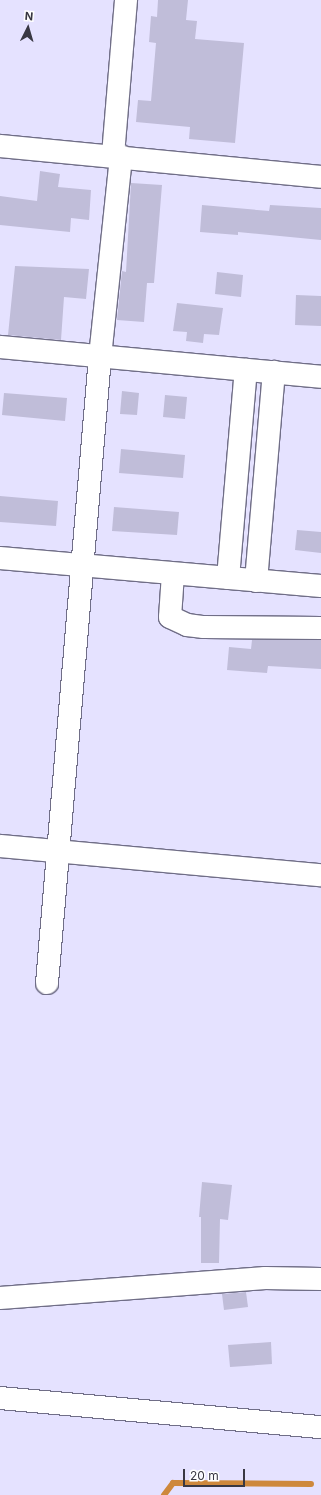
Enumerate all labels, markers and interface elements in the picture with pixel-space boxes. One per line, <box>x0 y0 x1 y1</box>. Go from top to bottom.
north arrow <box>8 8 48 48</box>
text: N <box>24 9 34 23</box>
scale bar <box>185 1461 247 1487</box>
text: 20 m <box>190 1468 219 1483</box>

